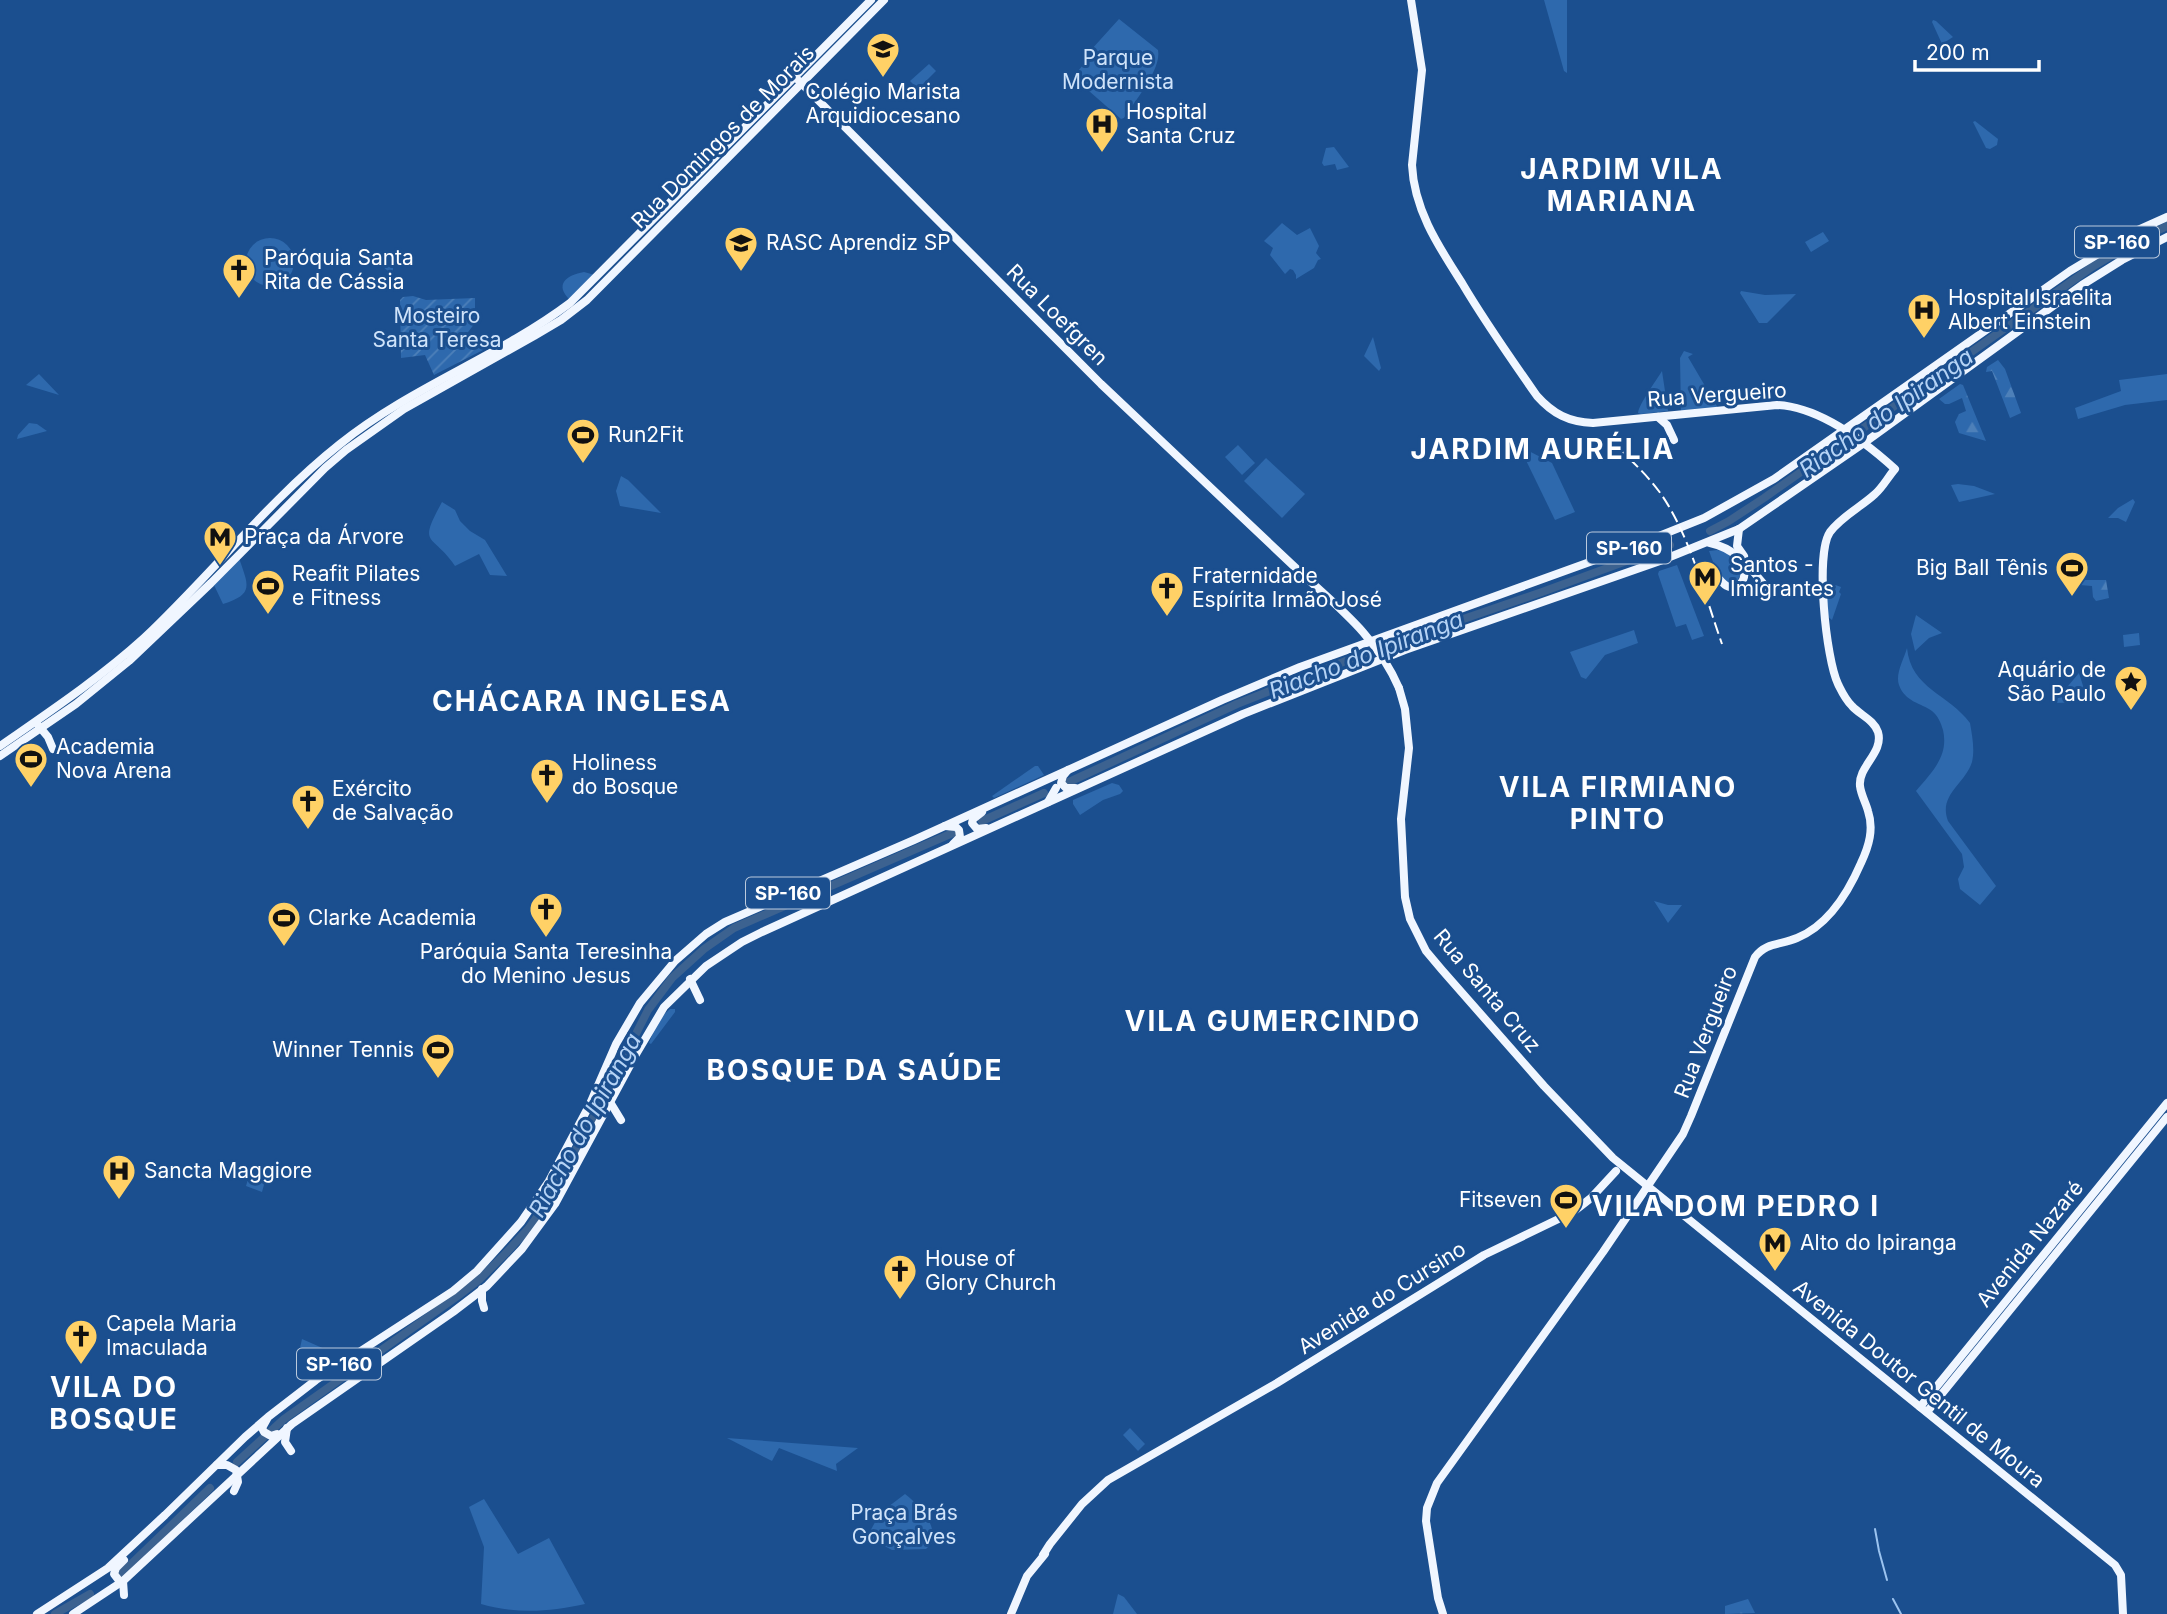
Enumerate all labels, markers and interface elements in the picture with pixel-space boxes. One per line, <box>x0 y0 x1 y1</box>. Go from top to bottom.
scale bar <box>1915 28 2039 72</box>
school or university icon: Colégio Marista Arquidiocesano <box>864 30 902 79</box>
street label: Rua Domingos de Morais <box>626 40 819 233</box>
text: 200 m <box>1926 40 1990 65</box>
park label: Parque Modernista <box>1062 45 1174 94</box>
place label: Colégio Marista Arquidiocesano <box>805 79 961 128</box>
place label: Hospital Santa Cruz <box>1126 99 1236 148</box>
hospital icon: Hospital Santa Cruz <box>1083 105 1121 154</box>
district label: JARDIM VILA MARIANA <box>1520 152 1724 218</box>
school or university icon: RASC Aprendiz SP <box>722 224 760 273</box>
road number: SP-160 <box>2075 226 2159 258</box>
place label: RASC Aprendiz SP <box>766 230 951 255</box>
place label: Paróquia Santa Rita de Cássia <box>264 245 414 294</box>
church icon: Paróquia Santa Rita de Cássia <box>220 251 258 300</box>
street label: Rua Loefgren <box>1002 259 1113 370</box>
place label: Hospital Israelita Albert Einstein <box>1948 285 2113 334</box>
hospital icon: Hospital Israelita Albert Einstein <box>1905 291 1943 340</box>
park label: Mosteiro Santa Teresa <box>372 303 502 352</box>
water label: Riacho do Ipiranga <box>1794 342 1978 484</box>
street label: Rua Vergueiro <box>1646 377 1787 412</box>
sports icon: Run2Fit <box>564 416 602 465</box>
place label: Run2Fit <box>608 422 684 447</box>
district label: JARDIM AURÉLIA <box>1411 431 1675 466</box>
metro station icon: Praça da Árvore <box>201 518 239 567</box>
place label: Praça da Árvore <box>244 523 404 549</box>
road number: SP-160 <box>1587 533 1671 564</box>
sports icon: Big Ball Tênis <box>2053 549 2091 598</box>
place label: Santos - Imigrantes <box>1730 552 1834 601</box>
place label: Big Ball Tênis <box>1916 555 2048 580</box>
metro station icon: Santos - Imigrantes <box>1686 558 1724 607</box>
place label: Reafit Pilates e Fitness <box>292 561 420 610</box>
place label: Fraternidade Espírita Irmão José <box>1192 563 1382 612</box>
sports icon: Reafit Pilates e Fitness <box>249 567 287 616</box>
church icon: Fraternidade Espírita Irmão José <box>1148 569 1186 618</box>
water label: Riacho do Ipiranga <box>1265 605 1467 705</box>
place label: Aquário de São Paulo <box>1998 657 2106 706</box>
place icon: Aquário de São Paulo <box>2112 663 2150 712</box>
district label: CHÁCARA INGLESA <box>432 683 732 718</box>
place label: Academia Nova Arena <box>56 734 172 783</box>
sports icon: Academia Nova Arena <box>12 740 50 789</box>
place label: Holiness do Bosque <box>572 750 678 799</box>
church icon: Holiness do Bosque <box>528 756 566 805</box>
district label: VILA FIRMIANO PINTO <box>1499 770 1737 836</box>
place label: Exército de Salvação <box>332 776 454 825</box>
church icon: Exército de Salvação <box>289 782 327 831</box>
road number: SP-160 <box>746 878 830 908</box>
church icon: Paróquia Santa Teresinha do Menino Jesus <box>527 890 565 939</box>
sports icon: Clarke Academia <box>265 899 303 948</box>
place label: Clarke Academia <box>308 905 477 930</box>
street label: Rua Santa Cruz <box>1429 924 1546 1057</box>
place label: Paróquia Santa Teresinha do Menino Jesus <box>420 939 672 988</box>
street label: Rua Vergueiro <box>1669 962 1742 1101</box>
district label: VILA GUMERCINDO <box>1125 1004 1421 1038</box>
water label: Riacho do Ipiranga <box>523 1028 647 1222</box>
sports icon: Winner Tennis <box>419 1031 457 1080</box>
place label: Winner Tennis <box>272 1037 414 1062</box>
district label: BOSQUE DA SAÚDE <box>707 1052 1003 1087</box>
hospital icon: Sancta Maggiore <box>100 1152 138 1201</box>
place label: Sancta Maggiore <box>144 1158 312 1183</box>
street label: Avenida Nazaré <box>1971 1175 2088 1312</box>
sports icon: Fitseven <box>1547 1181 1585 1230</box>
place label: Fitseven <box>1459 1187 1542 1212</box>
district label: VILA DOM PEDRO I <box>1592 1189 1880 1223</box>
metro station icon: Alto do Ipiranga <box>1756 1224 1794 1273</box>
place label: Alto do Ipiranga <box>1800 1230 1957 1255</box>
street label: Avenida do Cursino <box>1293 1236 1470 1359</box>
place label: House of Glory Church <box>925 1246 1056 1295</box>
church icon: House of Glory Church <box>881 1252 919 1301</box>
street label: Avenida Doutor Gentil de Moura <box>1789 1274 2050 1493</box>
place label: Capela Maria Imaculada <box>106 1311 237 1360</box>
church icon: Capela Maria Imaculada <box>62 1317 100 1366</box>
road number: SP-160 <box>297 1348 381 1380</box>
district label: VILA DO BOSQUE <box>49 1370 179 1436</box>
park label: Praça Brás Gonçalves <box>850 1500 958 1549</box>

